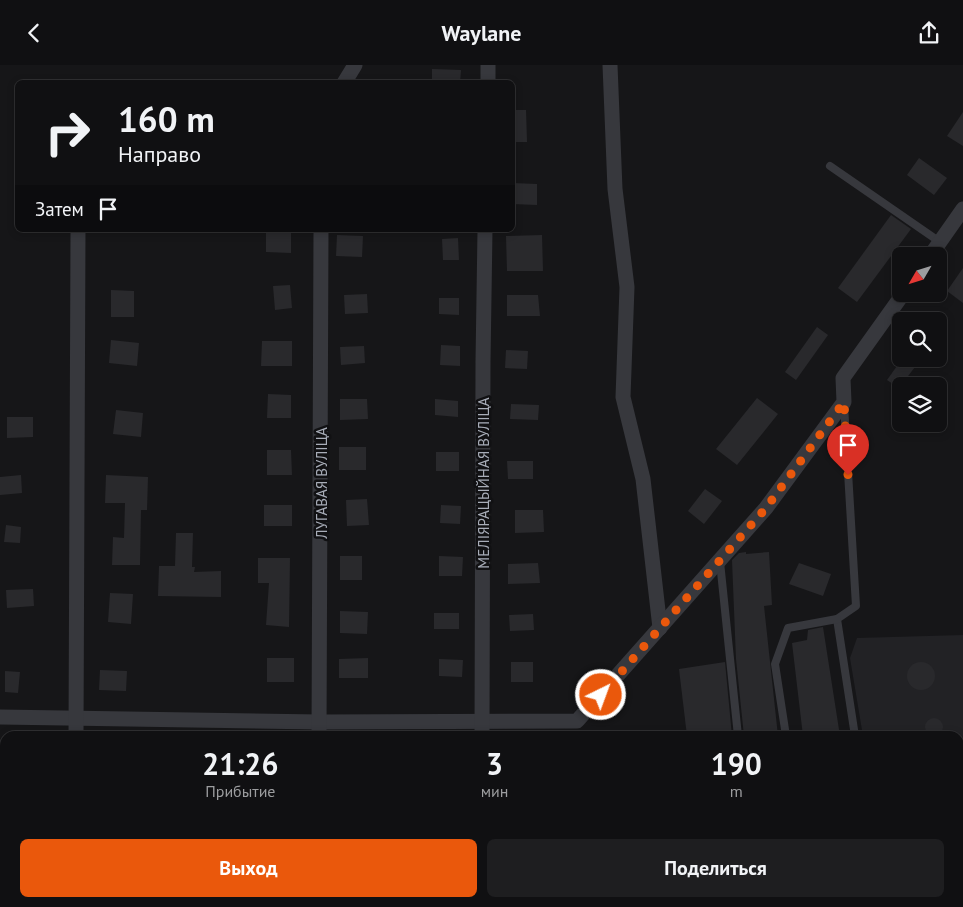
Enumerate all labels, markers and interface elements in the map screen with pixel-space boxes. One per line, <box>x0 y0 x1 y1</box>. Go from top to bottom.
icon: back <box>20 19 48 47</box>
text: Waylane <box>442 19 521 47</box>
icon: share <box>915 19 943 47</box>
text: 160 m <box>118 96 215 142</box>
icon: right <box>35 100 100 165</box>
text: Направо <box>118 140 201 168</box>
icon: arrive <box>94 195 122 223</box>
text: Затем <box>35 197 84 221</box>
north arrow <box>892 247 948 303</box>
map controls <box>892 247 947 432</box>
button: search <box>892 312 947 367</box>
button: layers <box>892 377 947 432</box>
street label: МЕЛІЯРАЦЫЙНАЯ ВУЛІЦА <box>474 397 493 569</box>
pin <box>827 424 869 475</box>
street label: ЛУГАВАЯ ВУЛІЦА <box>312 427 331 540</box>
icon: arrive <box>834 431 862 459</box>
position arrow <box>574 668 626 720</box>
text: 21:26 <box>202 744 278 783</box>
text: 3 <box>486 744 503 783</box>
text: 190 <box>711 744 762 783</box>
text: Прибытие <box>205 781 276 801</box>
text: мин <box>481 781 508 801</box>
text: m <box>730 781 743 801</box>
button: Выход <box>20 839 477 897</box>
button: Поделиться <box>487 839 944 897</box>

